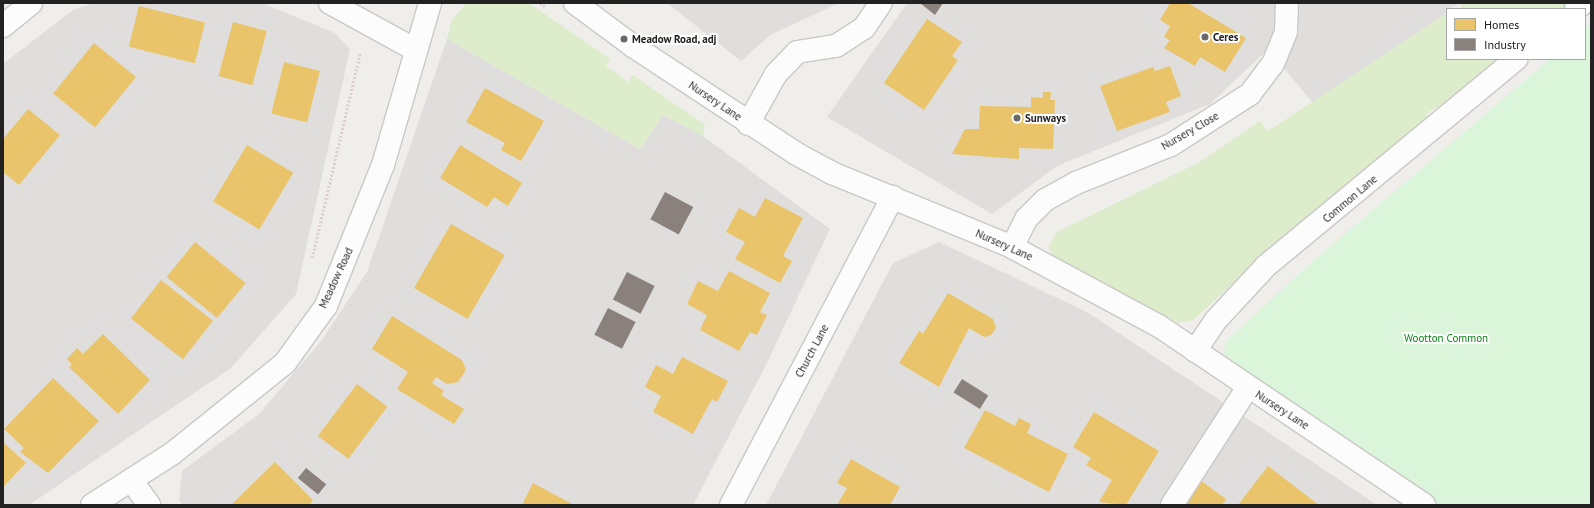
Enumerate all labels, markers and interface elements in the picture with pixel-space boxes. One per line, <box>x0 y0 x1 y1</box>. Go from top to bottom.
legend <box>1446 8 1586 60</box>
text: Homes <box>1484 17 1519 32</box>
place label: Ceres <box>1213 30 1238 44</box>
place label: Meadow Road, adj <box>632 32 718 46</box>
marker: Ceres <box>1200 32 1210 42</box>
marker: Meadow Road, adj <box>619 34 629 44</box>
text: Industry <box>1484 37 1526 52</box>
street label: Nursery Lane <box>686 78 744 124</box>
street label: Nursery Close <box>1159 109 1221 153</box>
place label: Sunways <box>1025 111 1066 125</box>
marker: Sunways <box>1012 113 1022 123</box>
street label: Common Lane <box>1320 172 1380 226</box>
street label: Nursery Lane <box>973 226 1035 264</box>
street label: Meadow Road <box>316 245 356 311</box>
street label: Church Lane <box>792 322 832 380</box>
park label: Wootton Common <box>1404 331 1488 345</box>
street label: Nursery Lane <box>1253 388 1311 432</box>

